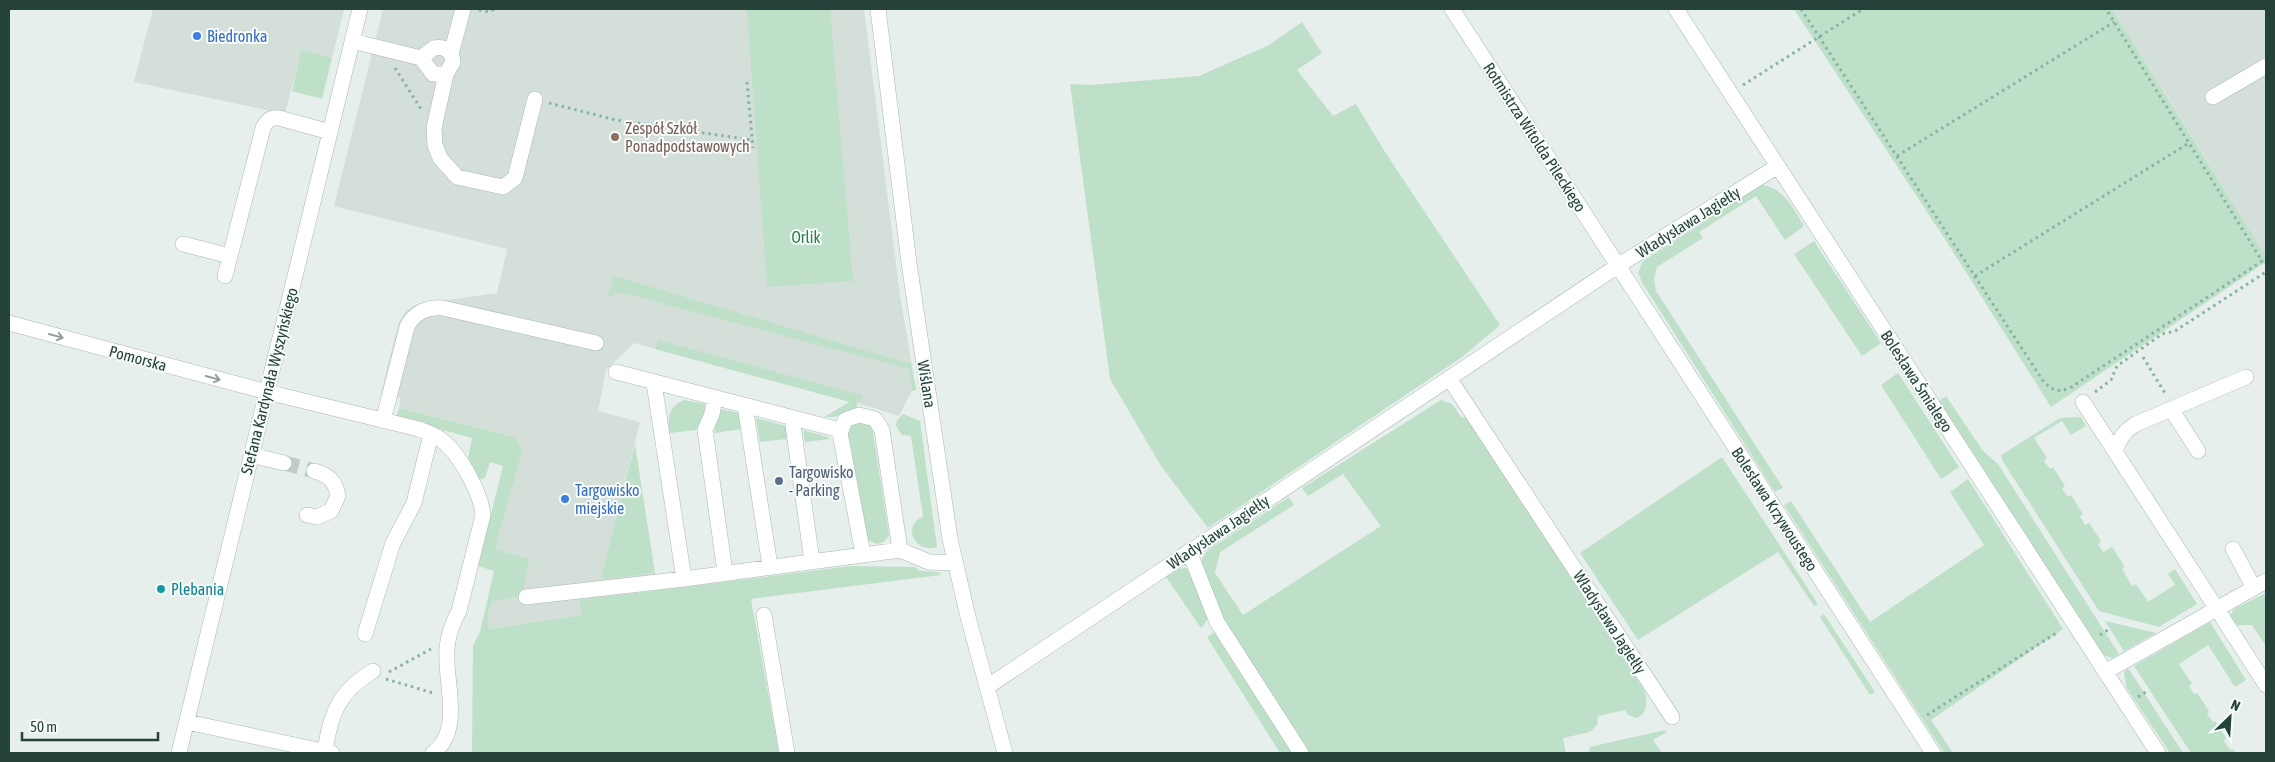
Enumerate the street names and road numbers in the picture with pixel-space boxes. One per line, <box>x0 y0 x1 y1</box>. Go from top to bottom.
street label: Rotmistrza Witolda Pileckiego <box>1479 59 1590 216</box>
street label: Władysława Jagiełły <box>1633 183 1744 262</box>
street label: Stefana Kardynała Wyszyńskiego <box>237 286 302 476</box>
street label: Bolesława Śmiałego <box>1877 327 1957 436</box>
street label: Pomorska <box>107 342 169 374</box>
street label: Wiślana <box>914 359 940 409</box>
street label: Bolesława Krzywoustego <box>1727 444 1822 575</box>
street label: Władysława Jagiełły <box>1164 491 1273 574</box>
street label: Władysława Jagiełły <box>1569 567 1650 678</box>

